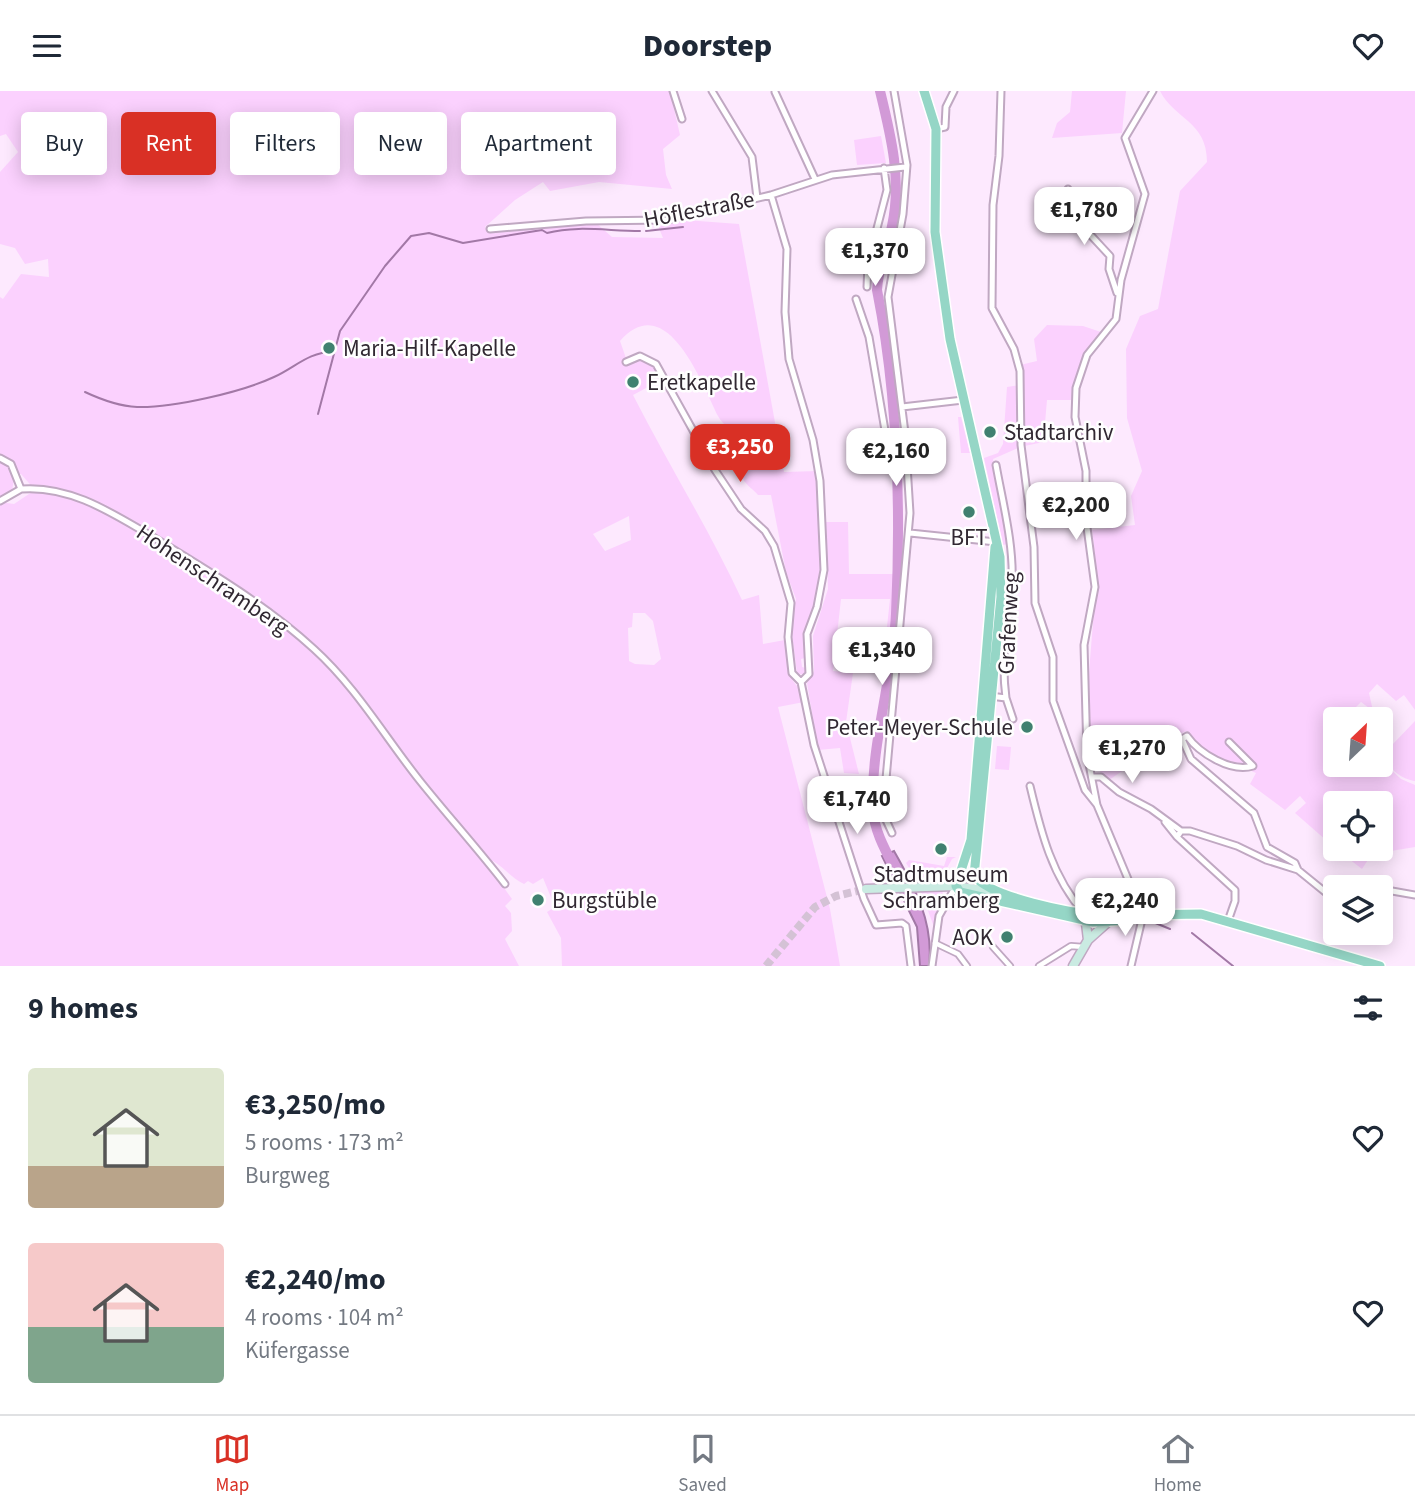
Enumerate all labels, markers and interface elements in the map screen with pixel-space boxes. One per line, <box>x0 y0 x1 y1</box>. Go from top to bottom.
text: Doorstep <box>643 23 772 69</box>
icon: menu <box>28 27 66 65</box>
icon: heart <box>1349 27 1387 65</box>
chip: Buy <box>21 112 107 175</box>
chip: Rent <box>121 112 216 175</box>
chip: Filters <box>230 112 340 175</box>
chip: New <box>354 112 447 175</box>
chip: Apartment <box>461 112 616 175</box>
street label: Höflestraße <box>641 183 757 236</box>
pin: €1,780 <box>1027 187 1141 247</box>
text: €1,780 <box>1050 193 1118 226</box>
pin: €1,370 <box>818 229 932 288</box>
text: €1,370 <box>841 234 909 267</box>
place label: Maria-Hilf-Kapelle <box>343 332 516 365</box>
marker: Maria-Hilf-Kapelle <box>321 340 337 356</box>
place label: Eretkapelle <box>647 366 756 399</box>
marker: Eretkapelle <box>625 374 641 390</box>
place label: Stadtarchiv <box>1004 416 1114 449</box>
marker: Stadtarchiv <box>982 424 998 440</box>
pin: €3,250 <box>683 425 797 484</box>
pin: €2,160 <box>839 429 953 488</box>
text: €3,250 <box>706 430 774 463</box>
text: €2,160 <box>862 434 930 467</box>
pin: €2,200 <box>1019 483 1133 542</box>
text: €2,200 <box>1042 488 1110 521</box>
marker: BFT <box>961 504 977 520</box>
street label: Hohenschramberg <box>130 516 296 643</box>
place label: BFT <box>950 521 988 554</box>
street label: Grafenweg <box>989 570 1028 675</box>
pin: €1,340 <box>825 627 939 687</box>
text: €1,340 <box>848 633 916 666</box>
north arrow <box>1323 707 1393 777</box>
map controls <box>1323 707 1393 945</box>
place label: Peter-Meyer-Schule <box>826 711 1013 744</box>
marker: Peter-Meyer-Schule <box>1019 719 1035 735</box>
pin: €1,270 <box>1075 725 1189 785</box>
text: €1,270 <box>1098 731 1166 764</box>
pin: €1,740 <box>800 777 914 836</box>
text: €1,740 <box>823 782 891 815</box>
button: locate <box>1323 791 1393 861</box>
marker: Stadtmuseum Schramberg <box>933 841 949 857</box>
place label: Stadtmuseum Schramberg <box>873 858 1009 917</box>
button: layers <box>1323 875 1393 945</box>
pin: €2,240 <box>1068 879 1182 938</box>
place label: Burgstüble <box>552 884 657 917</box>
text: €2,240 <box>1091 884 1159 917</box>
marker: Burgstüble <box>530 892 546 908</box>
place label: AOK <box>952 921 994 954</box>
marker: AOK <box>999 929 1015 945</box>
text: 9 homes <box>28 987 138 1030</box>
icon: filters <box>1349 989 1387 1027</box>
text: €3,250/mo <box>245 1083 386 1126</box>
icon: home <box>84 1096 168 1180</box>
icon: heart <box>1349 1119 1387 1157</box>
text: 5 rooms · 173 m² <box>245 1126 404 1159</box>
text: Burgweg <box>245 1159 330 1192</box>
text: €2,240/mo <box>245 1258 386 1301</box>
icon: home <box>84 1271 168 1355</box>
icon: heart <box>1349 1294 1387 1332</box>
text: 4 rooms · 104 m² <box>245 1301 404 1334</box>
text: Küfergasse <box>245 1334 350 1367</box>
tab: Map <box>213 1430 251 1499</box>
tab: Saved <box>678 1430 727 1499</box>
tab: Home <box>1154 1430 1202 1499</box>

